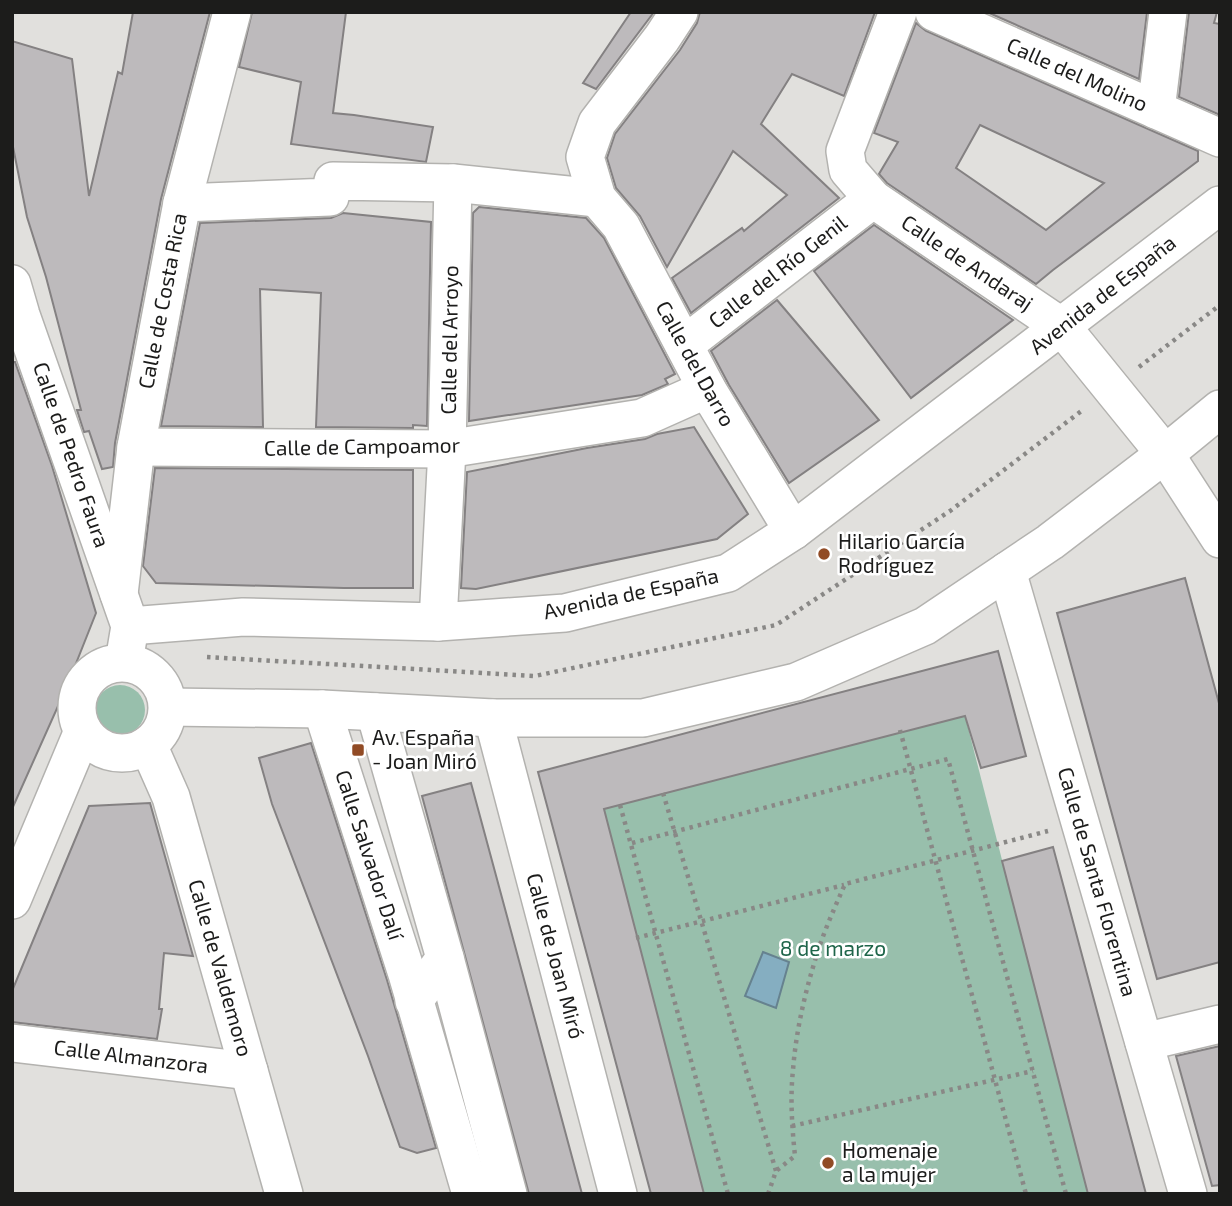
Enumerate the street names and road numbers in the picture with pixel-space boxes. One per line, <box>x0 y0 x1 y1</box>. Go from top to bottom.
street label: Calle del Molino <box>1003 31 1152 116</box>
street label: Calle de Andaraj <box>897 208 1038 316</box>
street label: Calle del Río Genil <box>703 209 852 333</box>
street label: Calle de Costa Rica <box>132 211 191 391</box>
street label: Avenida de España <box>1024 229 1180 359</box>
street label: Calle del Arroyo <box>435 265 462 415</box>
street label: Calle del Darro <box>652 296 741 430</box>
street label: Calle de Pedro Faura <box>29 358 116 551</box>
street label: Calle de Campoamor <box>264 431 461 460</box>
street label: Avenida de España <box>541 562 721 623</box>
street label: Calle de Santa Florentina <box>1054 764 1143 999</box>
street label: Calle Salvador Dalí <box>331 766 410 943</box>
street label: Calle de Joan Miró <box>522 870 591 1041</box>
street label: Calle de Valdemoro <box>184 876 259 1059</box>
street label: Calle Almanzora <box>53 1034 210 1077</box>

